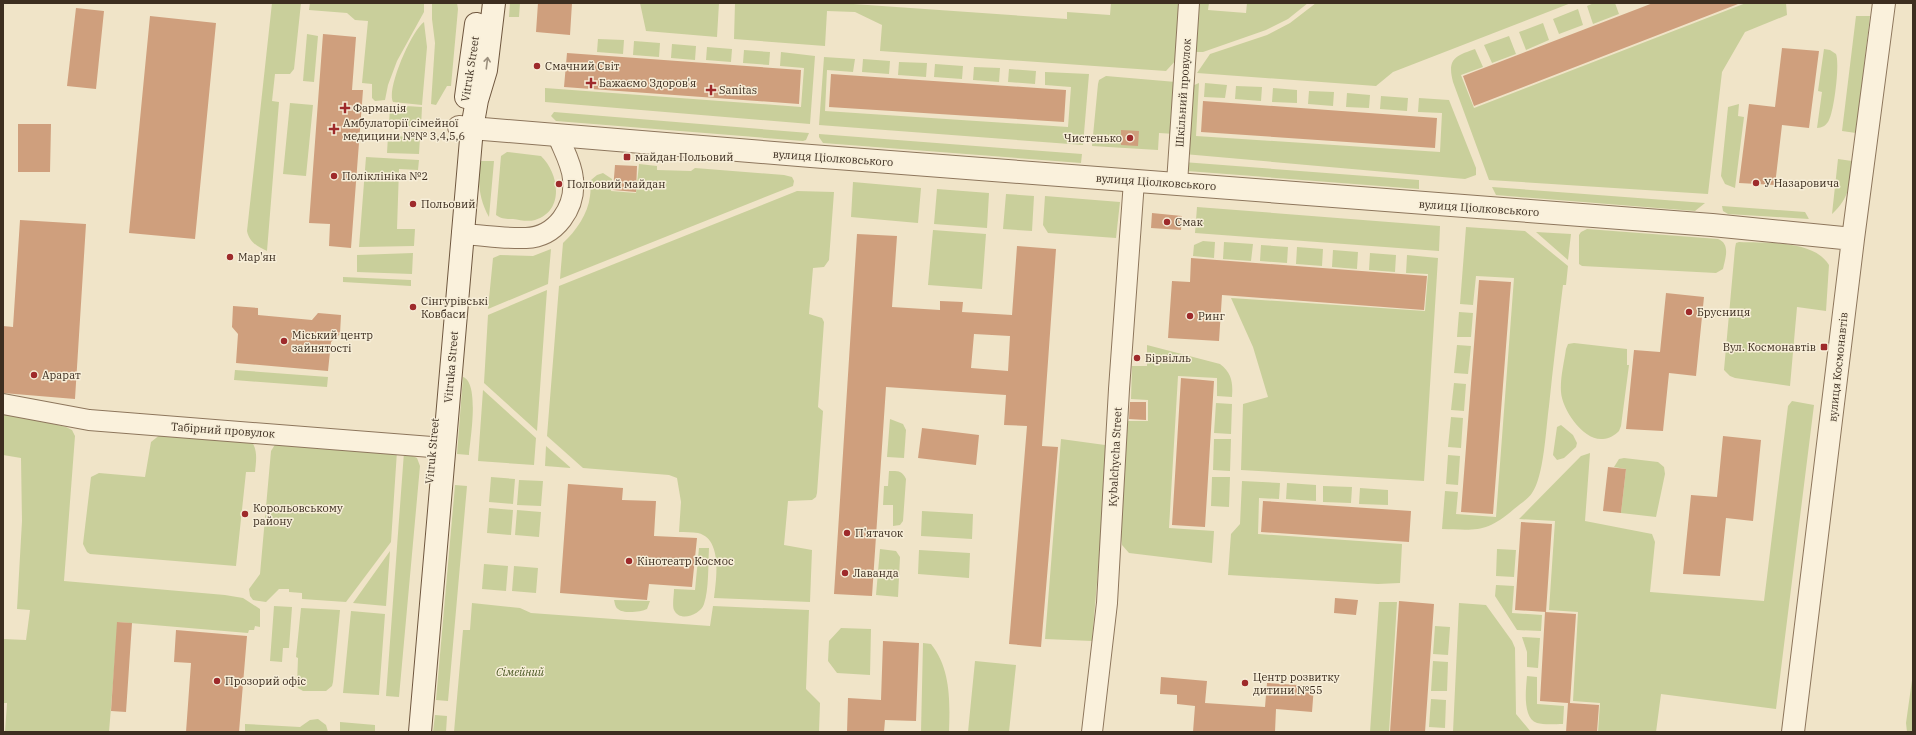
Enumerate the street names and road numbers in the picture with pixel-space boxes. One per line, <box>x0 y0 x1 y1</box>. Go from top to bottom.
street label: Vitruk Street <box>458 35 482 103</box>
street label: Шкільний провулок <box>1172 38 1194 148</box>
street label: вулиця Ціолковського <box>772 147 894 169</box>
street label: вулиця Ціолковського <box>1095 171 1217 193</box>
street label: вулиця Ціолковського <box>1418 197 1540 219</box>
street label: вулиця Космонавтів <box>1825 311 1851 423</box>
street label: Vitruka Street <box>441 330 461 404</box>
street label: Kybalchycha Street <box>1105 407 1125 507</box>
street label: Vitruk Street <box>422 417 442 485</box>
street label: Табірний провулок <box>171 419 276 441</box>

